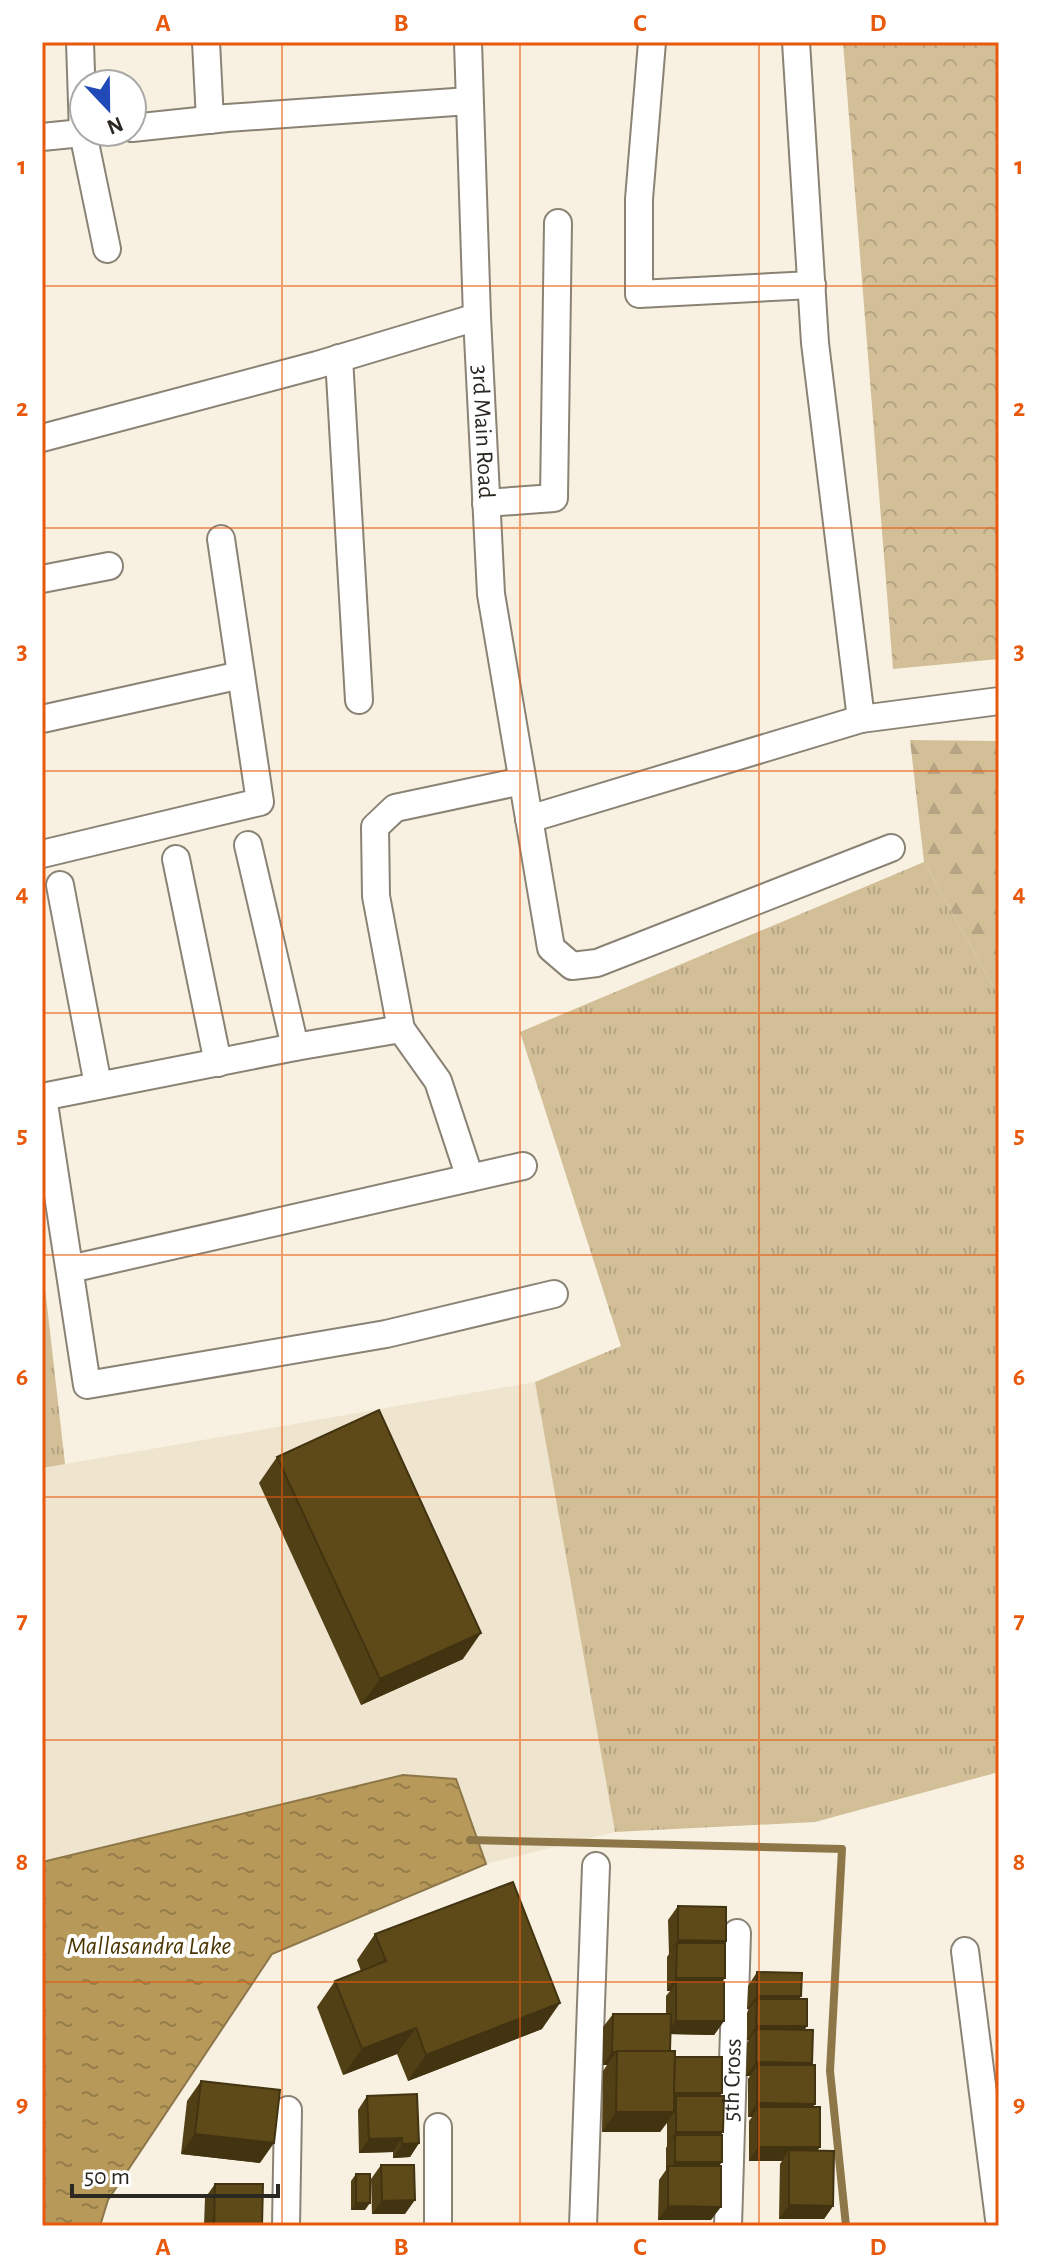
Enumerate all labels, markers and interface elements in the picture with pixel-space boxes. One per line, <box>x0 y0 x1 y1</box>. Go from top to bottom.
text: A <box>155 10 171 36</box>
text: B <box>393 10 409 36</box>
text: C <box>633 10 647 36</box>
text: D <box>869 10 887 36</box>
north arrow <box>68 68 148 148</box>
text: N <box>104 113 126 139</box>
text: 1 <box>17 153 27 179</box>
text: 1 <box>1014 153 1024 179</box>
street label: 3rd Main Road <box>467 364 498 499</box>
text: 2 <box>16 395 28 421</box>
text: 2 <box>1013 395 1025 421</box>
text: 3 <box>16 638 28 664</box>
text: 3 <box>1013 638 1025 664</box>
text: 4 <box>15 880 29 906</box>
text: 4 <box>1012 880 1026 906</box>
text: 5 <box>16 1122 28 1148</box>
text: 5 <box>1013 1122 1025 1148</box>
text: 6 <box>16 1364 28 1390</box>
text: 6 <box>1013 1364 1025 1390</box>
text: 7 <box>16 1607 28 1633</box>
text: 7 <box>1013 1607 1025 1633</box>
text: 8 <box>16 1849 28 1875</box>
text: 8 <box>1013 1849 1025 1875</box>
water label: Mallasandra Lake <box>67 1933 232 1959</box>
street label: 5th Cross <box>719 2038 746 2122</box>
text: 9 <box>16 2091 28 2117</box>
text: 9 <box>1013 2091 1025 2117</box>
scale bar <box>72 2148 278 2198</box>
text: 50 m <box>84 2165 130 2189</box>
text: A <box>155 2234 171 2260</box>
text: B <box>393 2234 409 2260</box>
text: C <box>633 2234 647 2260</box>
text: D <box>869 2234 887 2260</box>

